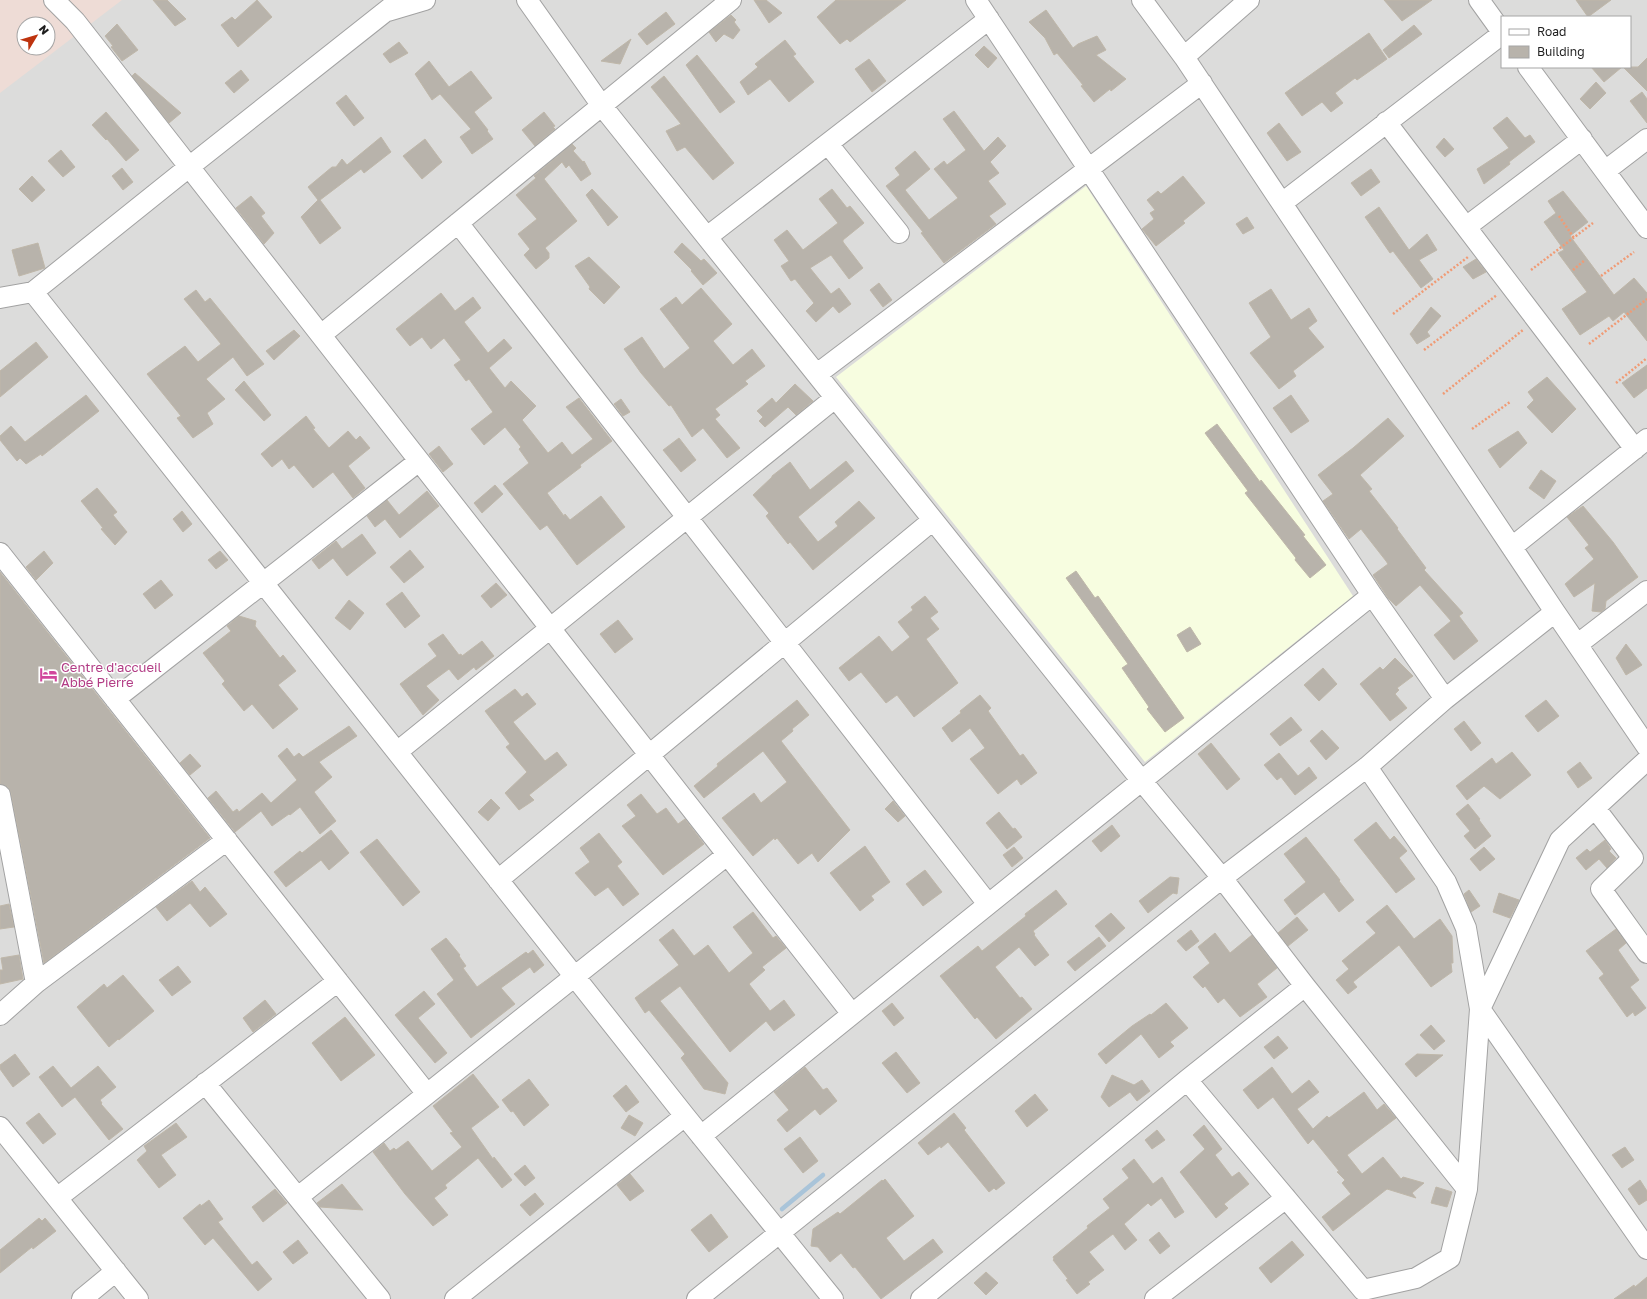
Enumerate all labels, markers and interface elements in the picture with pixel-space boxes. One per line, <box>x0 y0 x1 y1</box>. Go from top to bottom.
north arrow <box>16 16 56 56</box>
legend <box>1501 16 1631 68</box>
text: N <box>37 22 52 37</box>
text: Road <box>1537 24 1566 39</box>
text: Building <box>1537 44 1585 59</box>
place label: Centre d'accueil Abbé Pierre <box>61 659 162 690</box>
hotel icon: Centre d'accueil Abbé Pierre <box>38 664 58 684</box>

